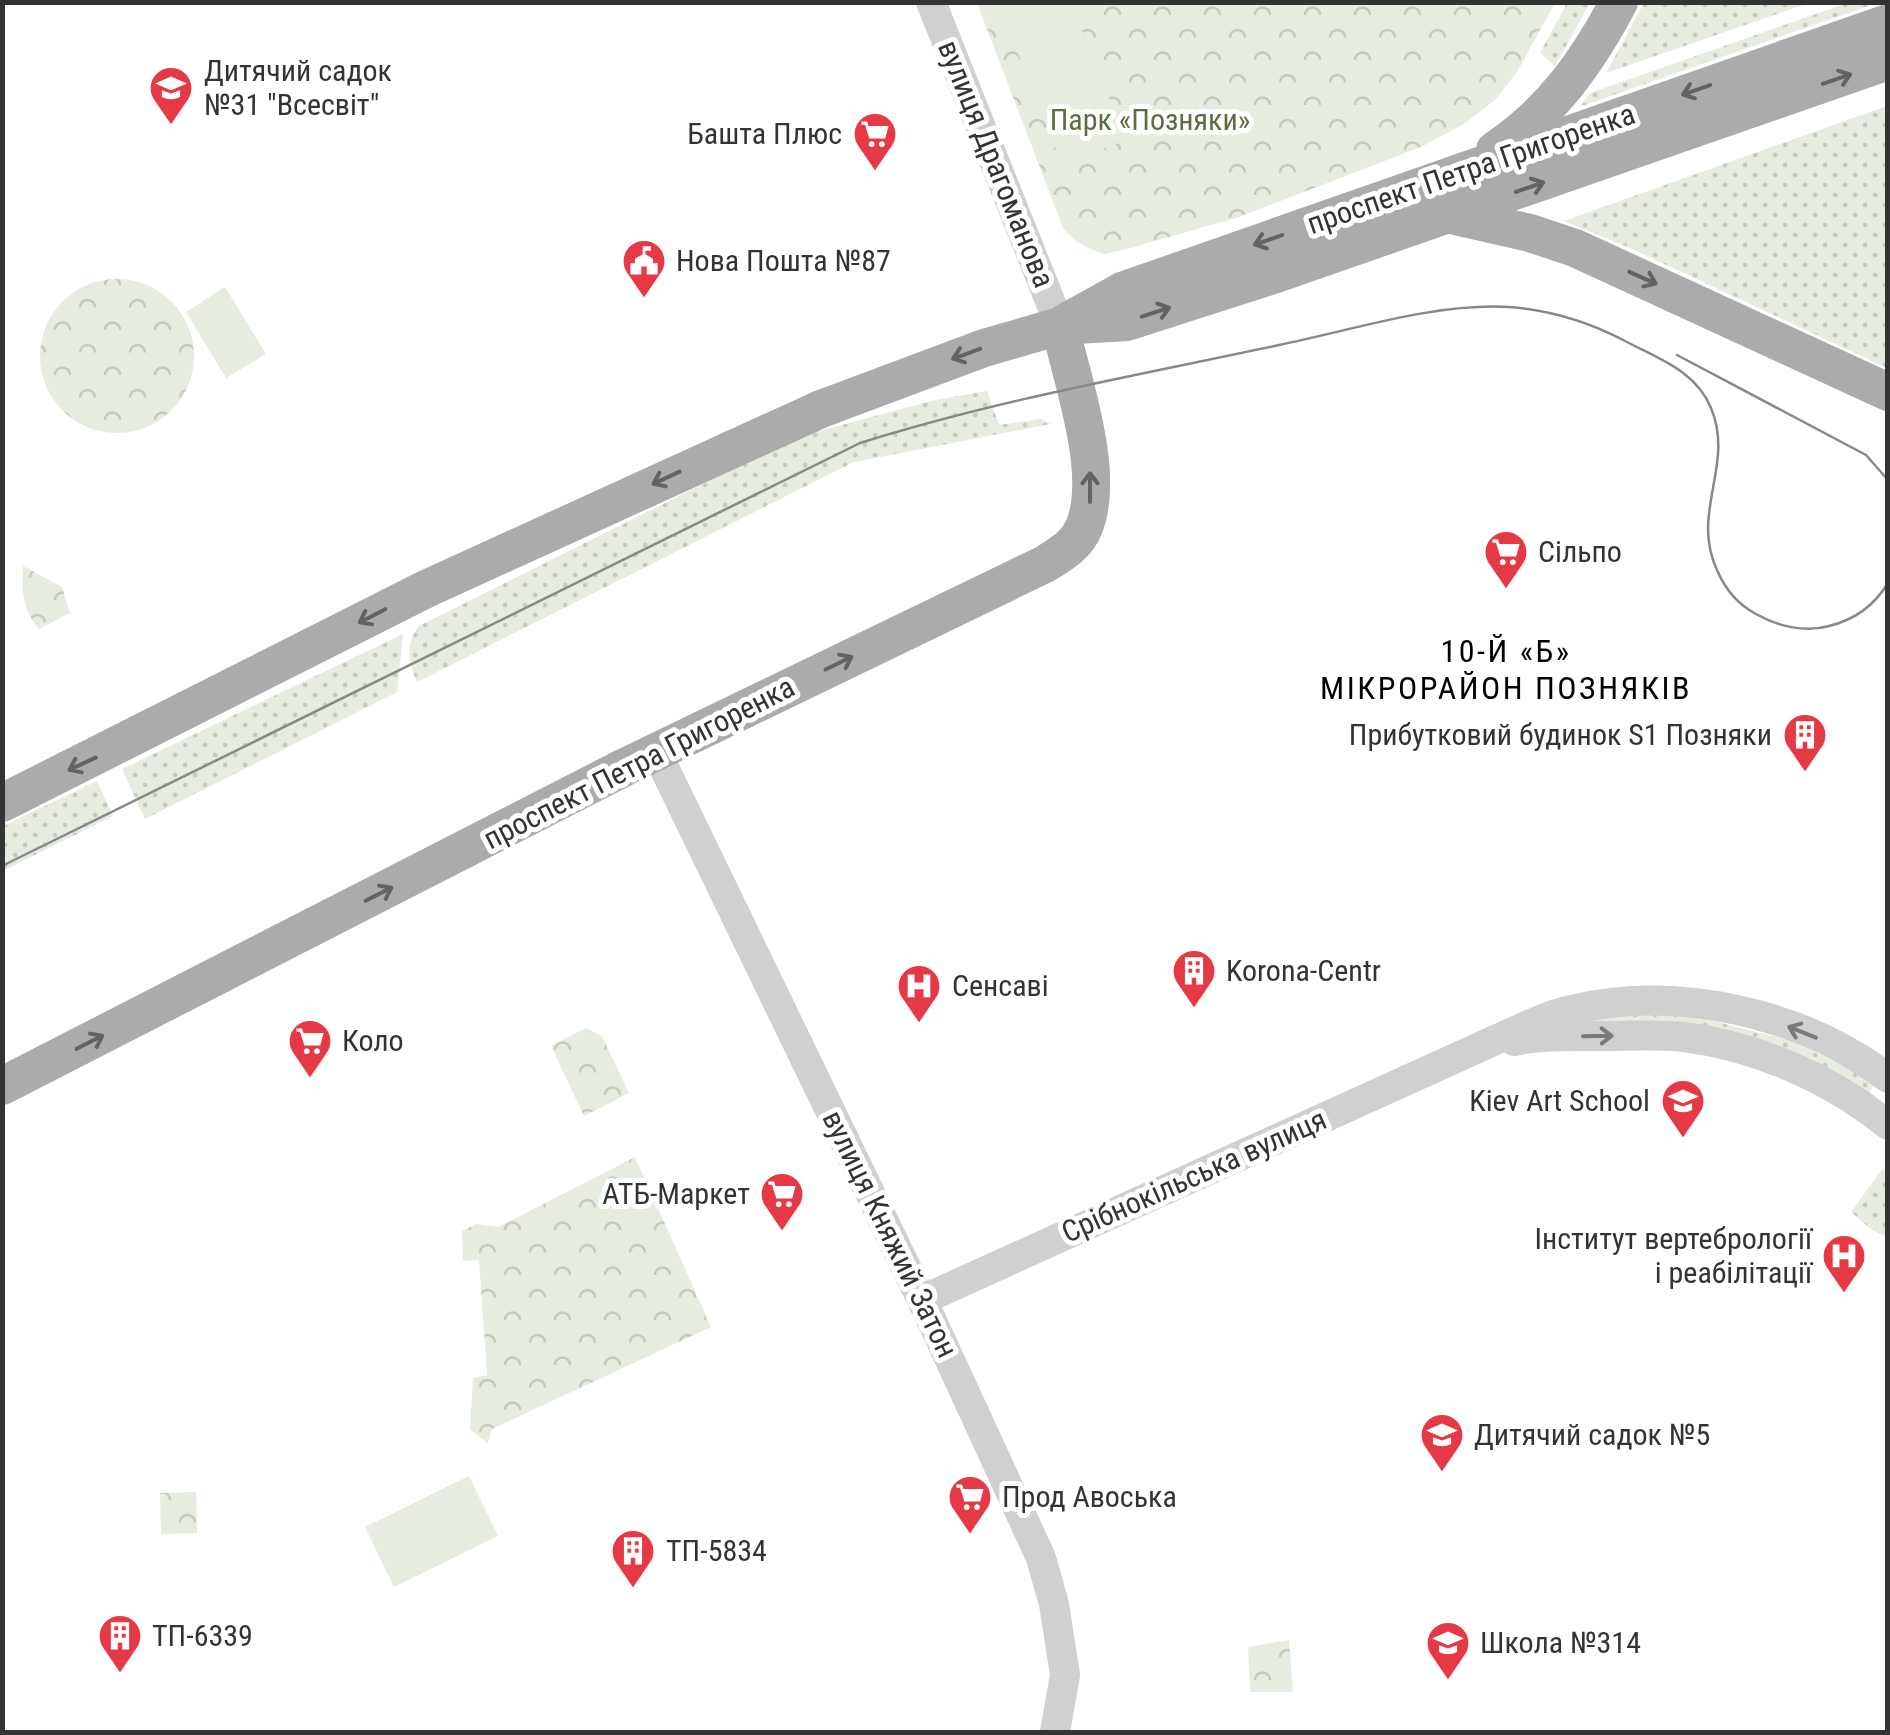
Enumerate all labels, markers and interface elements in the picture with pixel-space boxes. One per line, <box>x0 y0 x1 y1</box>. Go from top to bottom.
street label: вулиця Драгоманова <box>931 35 1062 292</box>
place label: Дитячий садок №31 "Всесвіт" <box>204 53 392 122</box>
school or university icon: Дитячий садок №31 "Всесвіт" <box>148 65 194 126</box>
one-way arrow <box>1820 68 1852 86</box>
one-way arrow <box>1682 82 1713 100</box>
street label: проспект Петра Григоренка <box>1302 96 1639 241</box>
park label: Парк «Позняки» <box>1050 102 1250 137</box>
supermarket icon: Башта Плюс <box>852 111 898 172</box>
place label: Башта Плюс <box>687 116 842 151</box>
one-way arrow <box>1514 177 1545 195</box>
one-way arrow <box>1254 232 1285 250</box>
public building icon: Нова Пошта №87 <box>621 238 667 299</box>
place label: Нова Пошта №87 <box>676 243 891 278</box>
one-way arrow <box>1627 270 1658 288</box>
one-way arrow <box>1139 302 1171 320</box>
one-way arrow <box>952 346 983 364</box>
one-way arrow <box>651 470 682 488</box>
one-way arrow <box>1080 471 1100 504</box>
supermarket icon: Сільпо <box>1483 529 1529 590</box>
place label: Сільпо <box>1538 534 1622 569</box>
one-way arrow <box>358 607 387 626</box>
district label: 10-Й «Б» МІКРОРАЙОН ПОЗНЯКІВ <box>1320 632 1692 707</box>
one-way arrow <box>823 653 853 672</box>
street label: проспект Петра Григоренка <box>477 669 800 856</box>
building icon: Прибутковий будинок S1 Позняки <box>1782 712 1828 773</box>
place label: Прибутковий будинок S1 Позняки <box>1349 717 1772 752</box>
one-way arrow <box>68 755 98 774</box>
one-way arrow <box>364 884 393 903</box>
building icon: Korona-Centr <box>1171 948 1217 1009</box>
place label: Korona-Centr <box>1226 953 1381 988</box>
hospital icon: Сенсаві <box>896 963 942 1024</box>
place label: Сенсаві <box>952 968 1049 1003</box>
supermarket icon: Коло <box>287 1018 333 1079</box>
one-way arrow <box>1787 1021 1818 1039</box>
place label: Коло <box>342 1023 404 1058</box>
one-way arrow <box>1582 1026 1614 1046</box>
one-way arrow <box>74 1032 104 1051</box>
school or university icon: Kiev Art School <box>1660 1078 1706 1139</box>
place label: Kiev Art School <box>1469 1083 1650 1118</box>
street label: Срібнокільська вулиця <box>1056 1101 1332 1250</box>
street label: вулиця Княжий Затон <box>815 1105 965 1363</box>
supermarket icon: АТБ-Маркет <box>759 1171 805 1232</box>
place label: АТБ-Маркет <box>602 1176 750 1211</box>
place label: Інститут вертебрології і реабілітації <box>1534 1221 1814 1290</box>
hospital icon: Інститут вертебрології і реабілітації <box>1821 1233 1867 1294</box>
school or university icon: Дитячий садок №5 <box>1419 1412 1465 1473</box>
place label: Дитячий садок №5 <box>1474 1417 1710 1452</box>
supermarket icon: Прод Авоська <box>947 1474 993 1535</box>
place label: Прод Авоська <box>1002 1479 1177 1514</box>
building icon: ТП-5834 <box>610 1528 656 1589</box>
place label: ТП-5834 <box>666 1533 767 1568</box>
building icon: ТП-6339 <box>97 1613 143 1674</box>
place label: ТП-6339 <box>152 1618 253 1653</box>
school or university icon: Школа №314 <box>1425 1620 1471 1681</box>
place label: Школа №314 <box>1480 1625 1641 1660</box>

